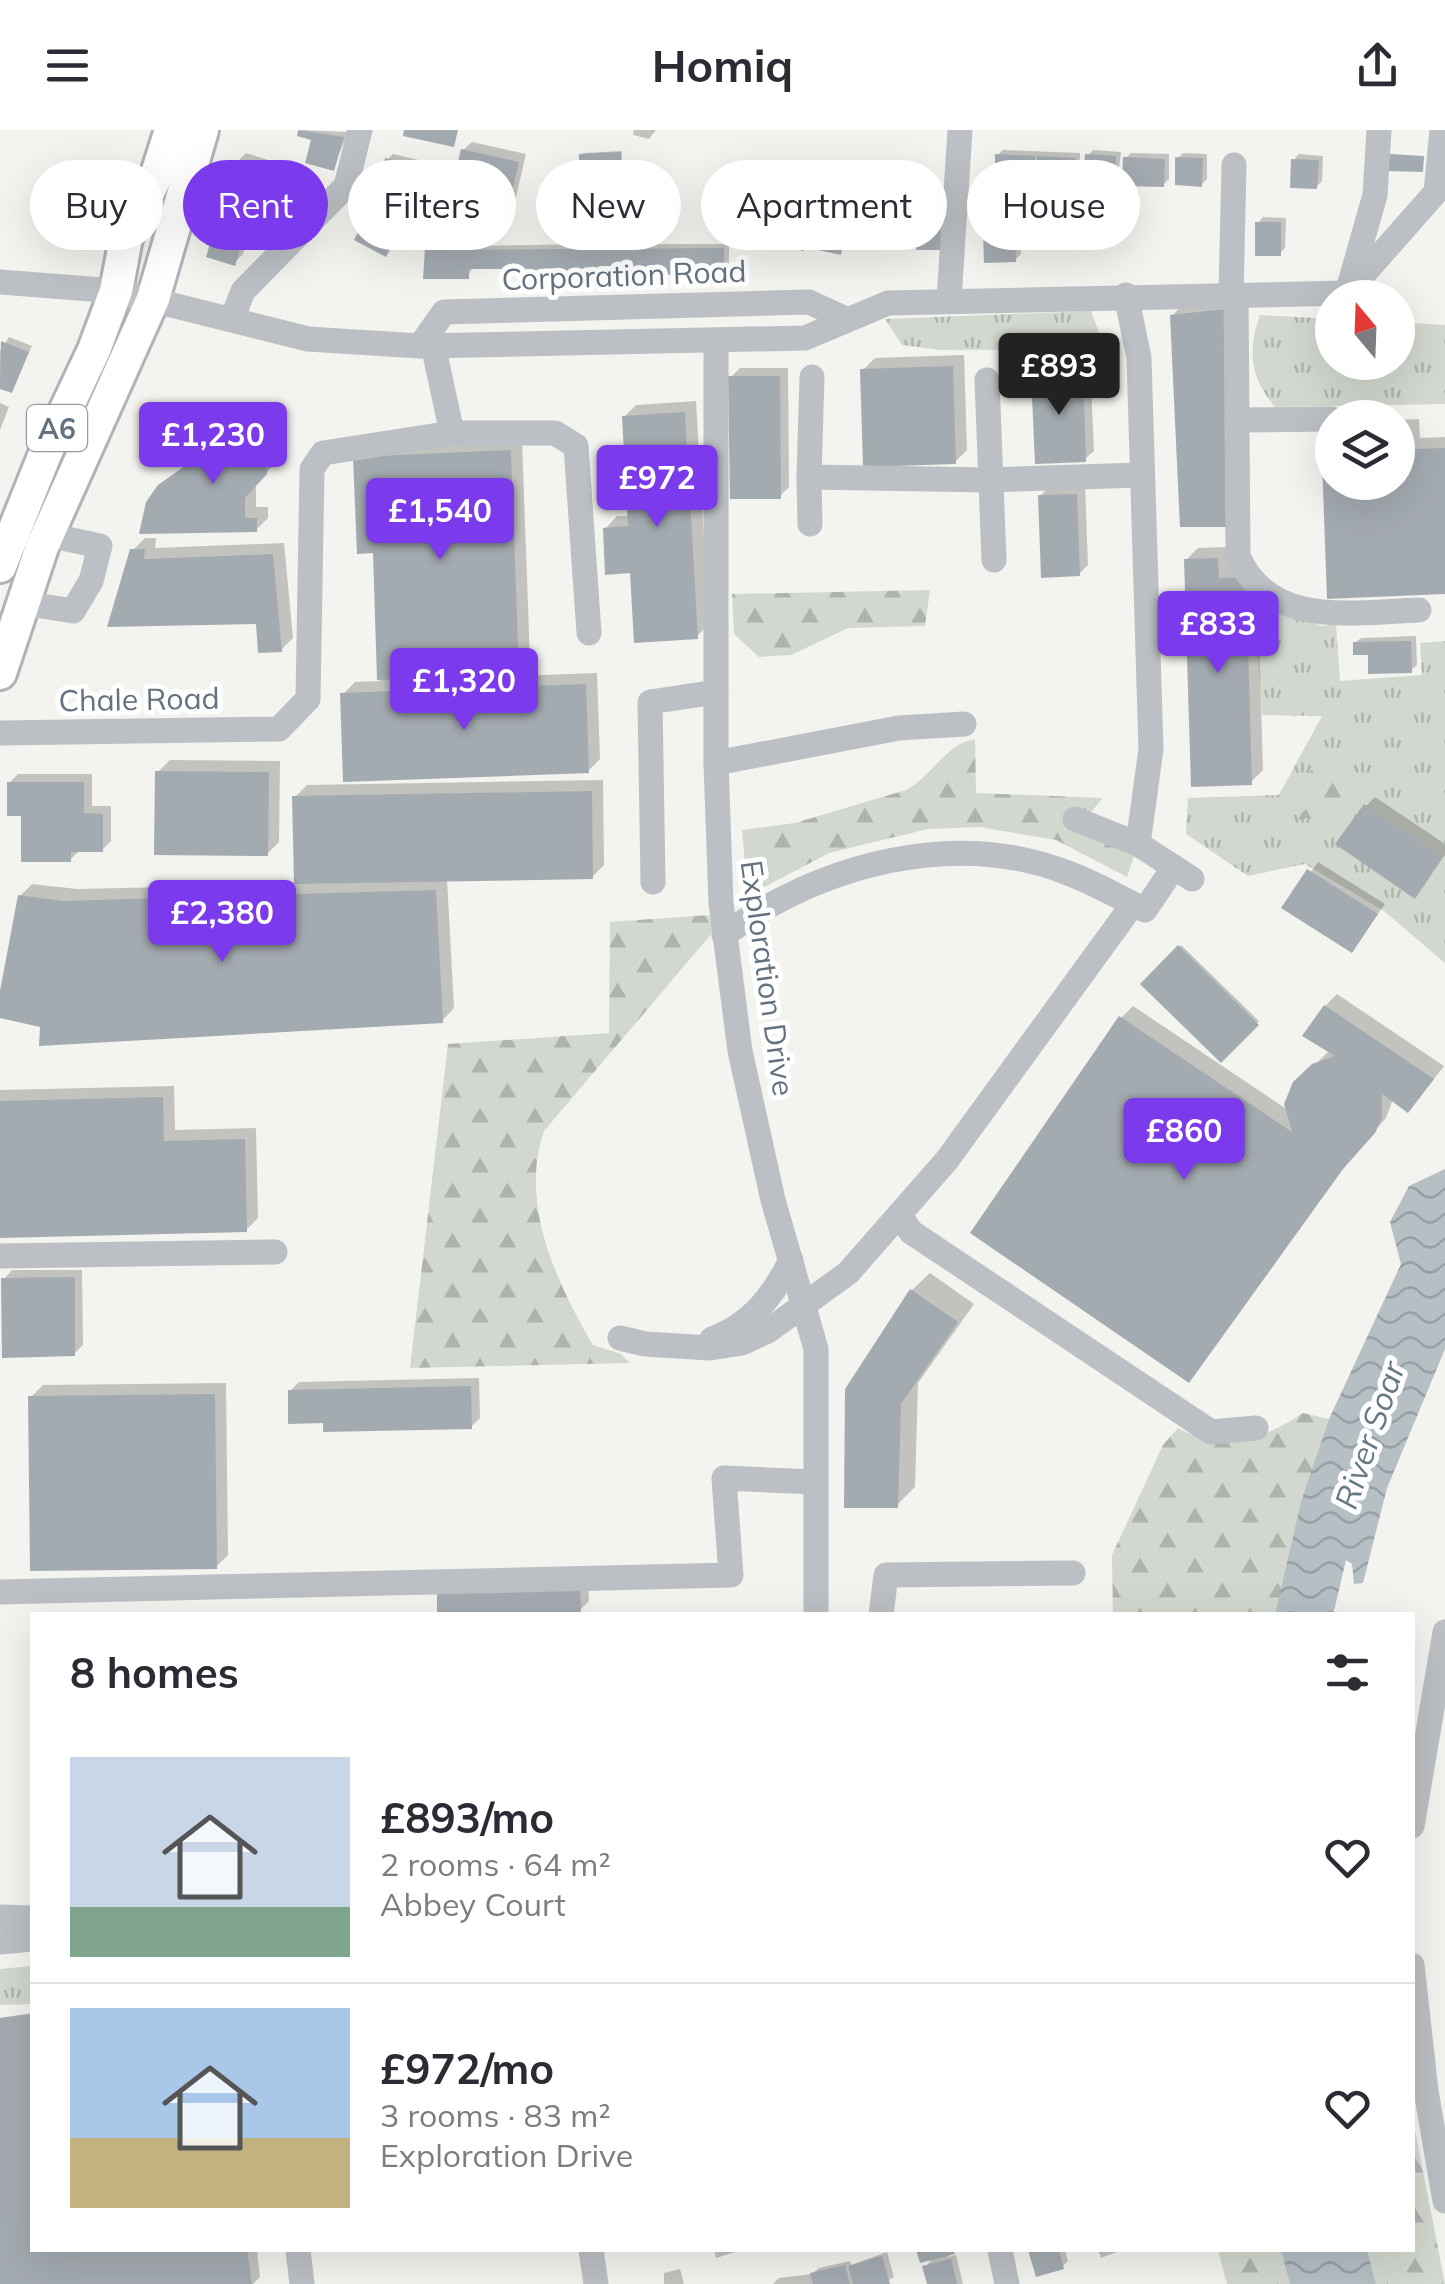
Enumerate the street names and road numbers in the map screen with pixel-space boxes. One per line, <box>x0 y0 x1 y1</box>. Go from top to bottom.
street label: Corporation Road <box>501 252 747 298</box>
road number: A6 <box>27 405 87 451</box>
street label: Chale Road <box>58 679 220 719</box>
street label: Exploration Drive <box>733 858 803 1098</box>

